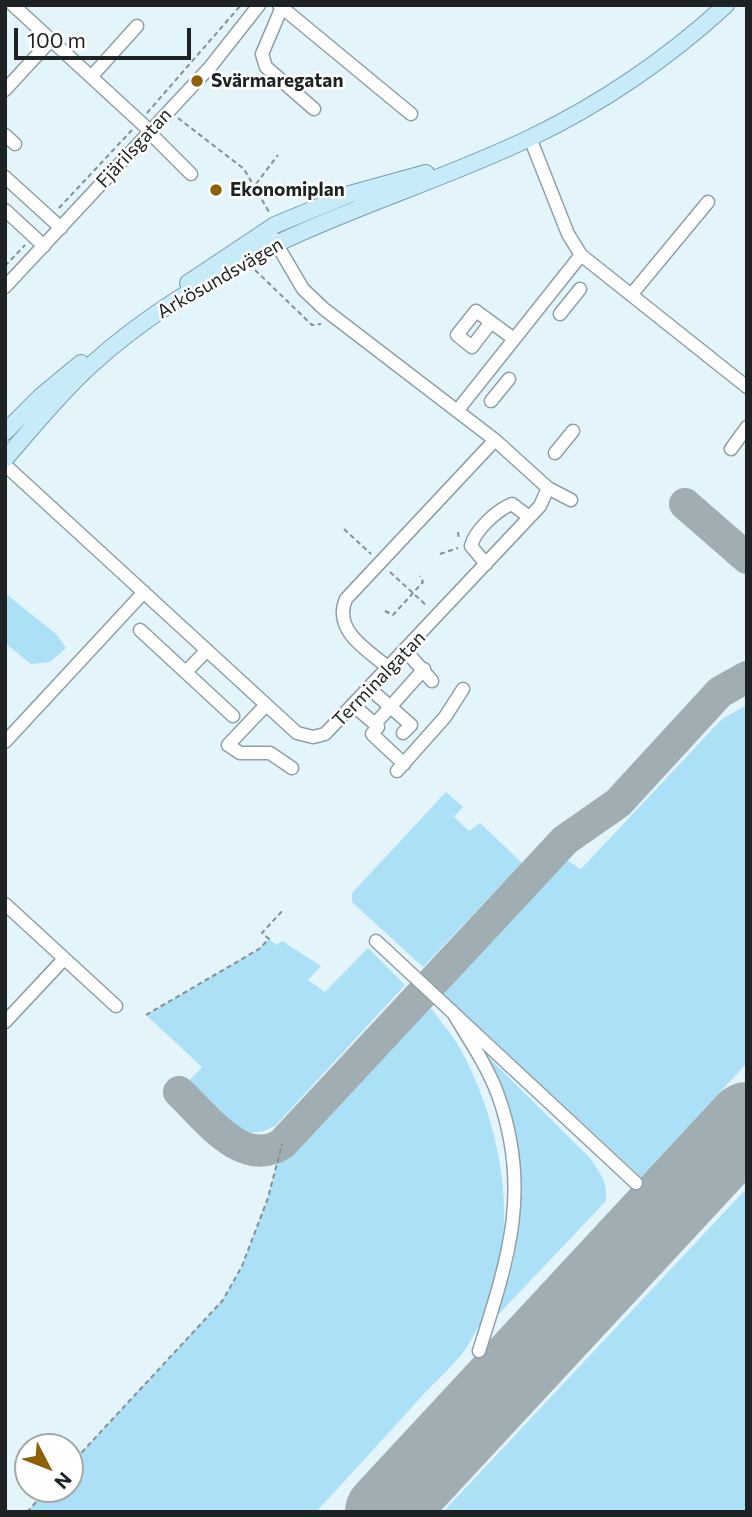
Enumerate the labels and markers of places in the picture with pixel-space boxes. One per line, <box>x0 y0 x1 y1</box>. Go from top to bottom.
place label: Svärmaregatan <box>211 70 343 92</box>
marker: Svärmaregatan <box>189 73 205 89</box>
place label: Ekonomiplan <box>230 179 345 201</box>
marker: Ekonomiplan <box>208 182 224 198</box>

